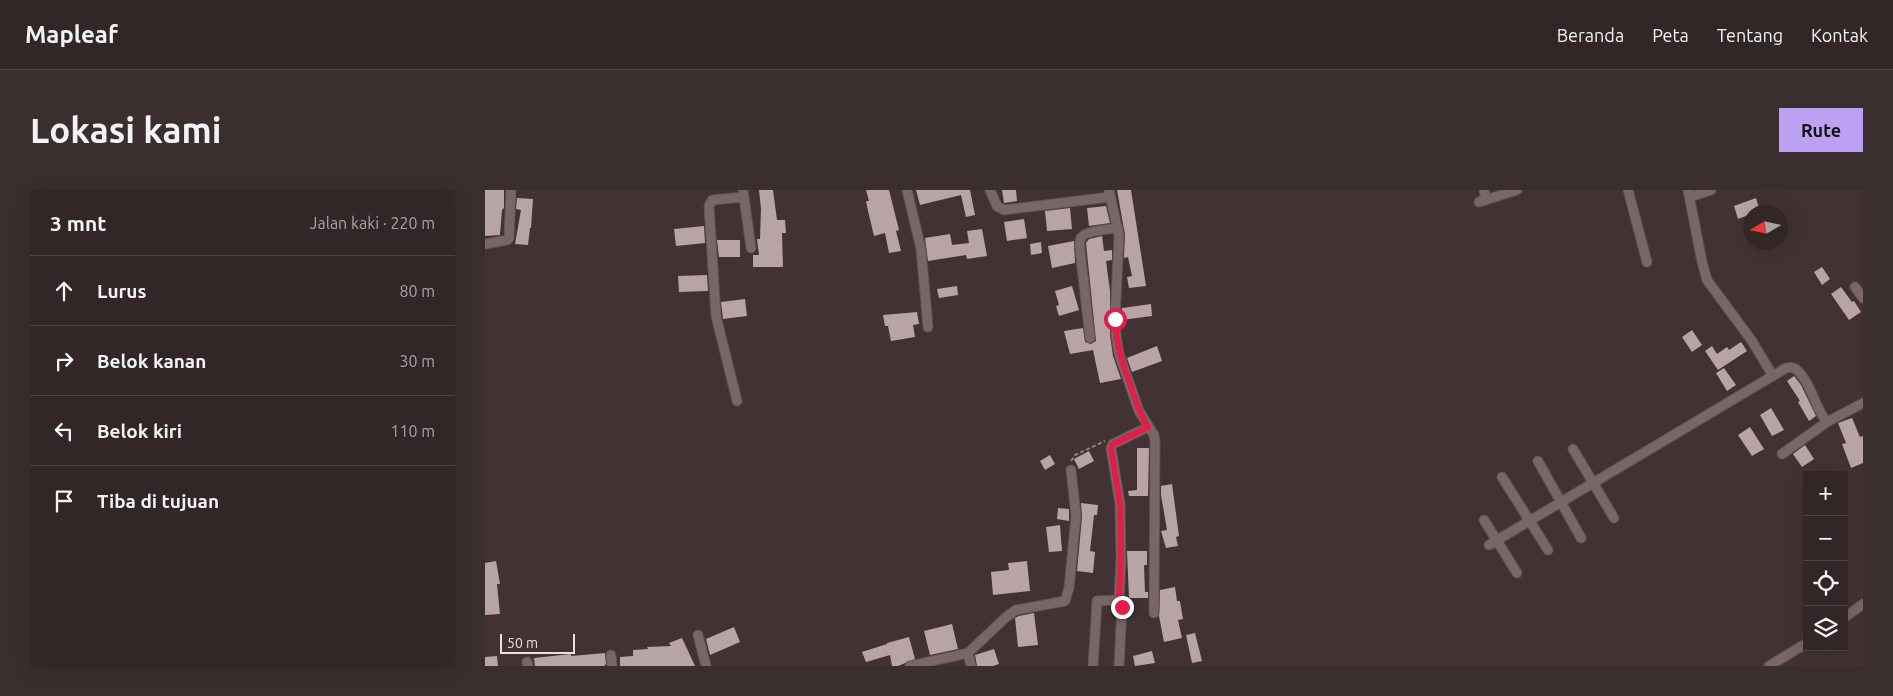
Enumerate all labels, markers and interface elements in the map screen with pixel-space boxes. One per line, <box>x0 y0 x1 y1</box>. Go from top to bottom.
text: Mapleaf <box>25 21 118 48</box>
text: Beranda <box>1557 25 1624 45</box>
text: Peta <box>1652 25 1689 45</box>
text: Tentang <box>1717 25 1783 45</box>
text: Kontak <box>1811 25 1868 45</box>
button: Rute <box>1779 108 1863 152</box>
text: Lokasi kami <box>30 110 222 150</box>
north arrow <box>1743 205 1788 250</box>
text: 3 mnt <box>50 211 106 235</box>
text: Jalan kaki · 220 m <box>310 214 435 232</box>
icon: ahead <box>50 277 78 305</box>
text: Lurus <box>97 280 146 302</box>
text: 80 m <box>399 282 435 300</box>
route start <box>1104 308 1127 331</box>
icon: right <box>50 347 78 375</box>
text: Belok kanan <box>97 350 206 372</box>
text: 30 m <box>399 352 435 370</box>
icon: left <box>50 417 78 445</box>
text: Belok kiri <box>97 420 182 442</box>
text: 110 m <box>390 422 435 440</box>
map controls <box>1803 471 1848 651</box>
button: + <box>1803 471 1848 516</box>
icon: arrive <box>50 487 78 515</box>
text: Tiba di tujuan <box>97 490 219 512</box>
button: − <box>1803 516 1848 561</box>
button: locate <box>1803 561 1848 606</box>
route end <box>1111 596 1134 619</box>
button: layers <box>1803 606 1848 651</box>
scale bar <box>500 631 575 654</box>
text: 50 m <box>507 635 538 651</box>

